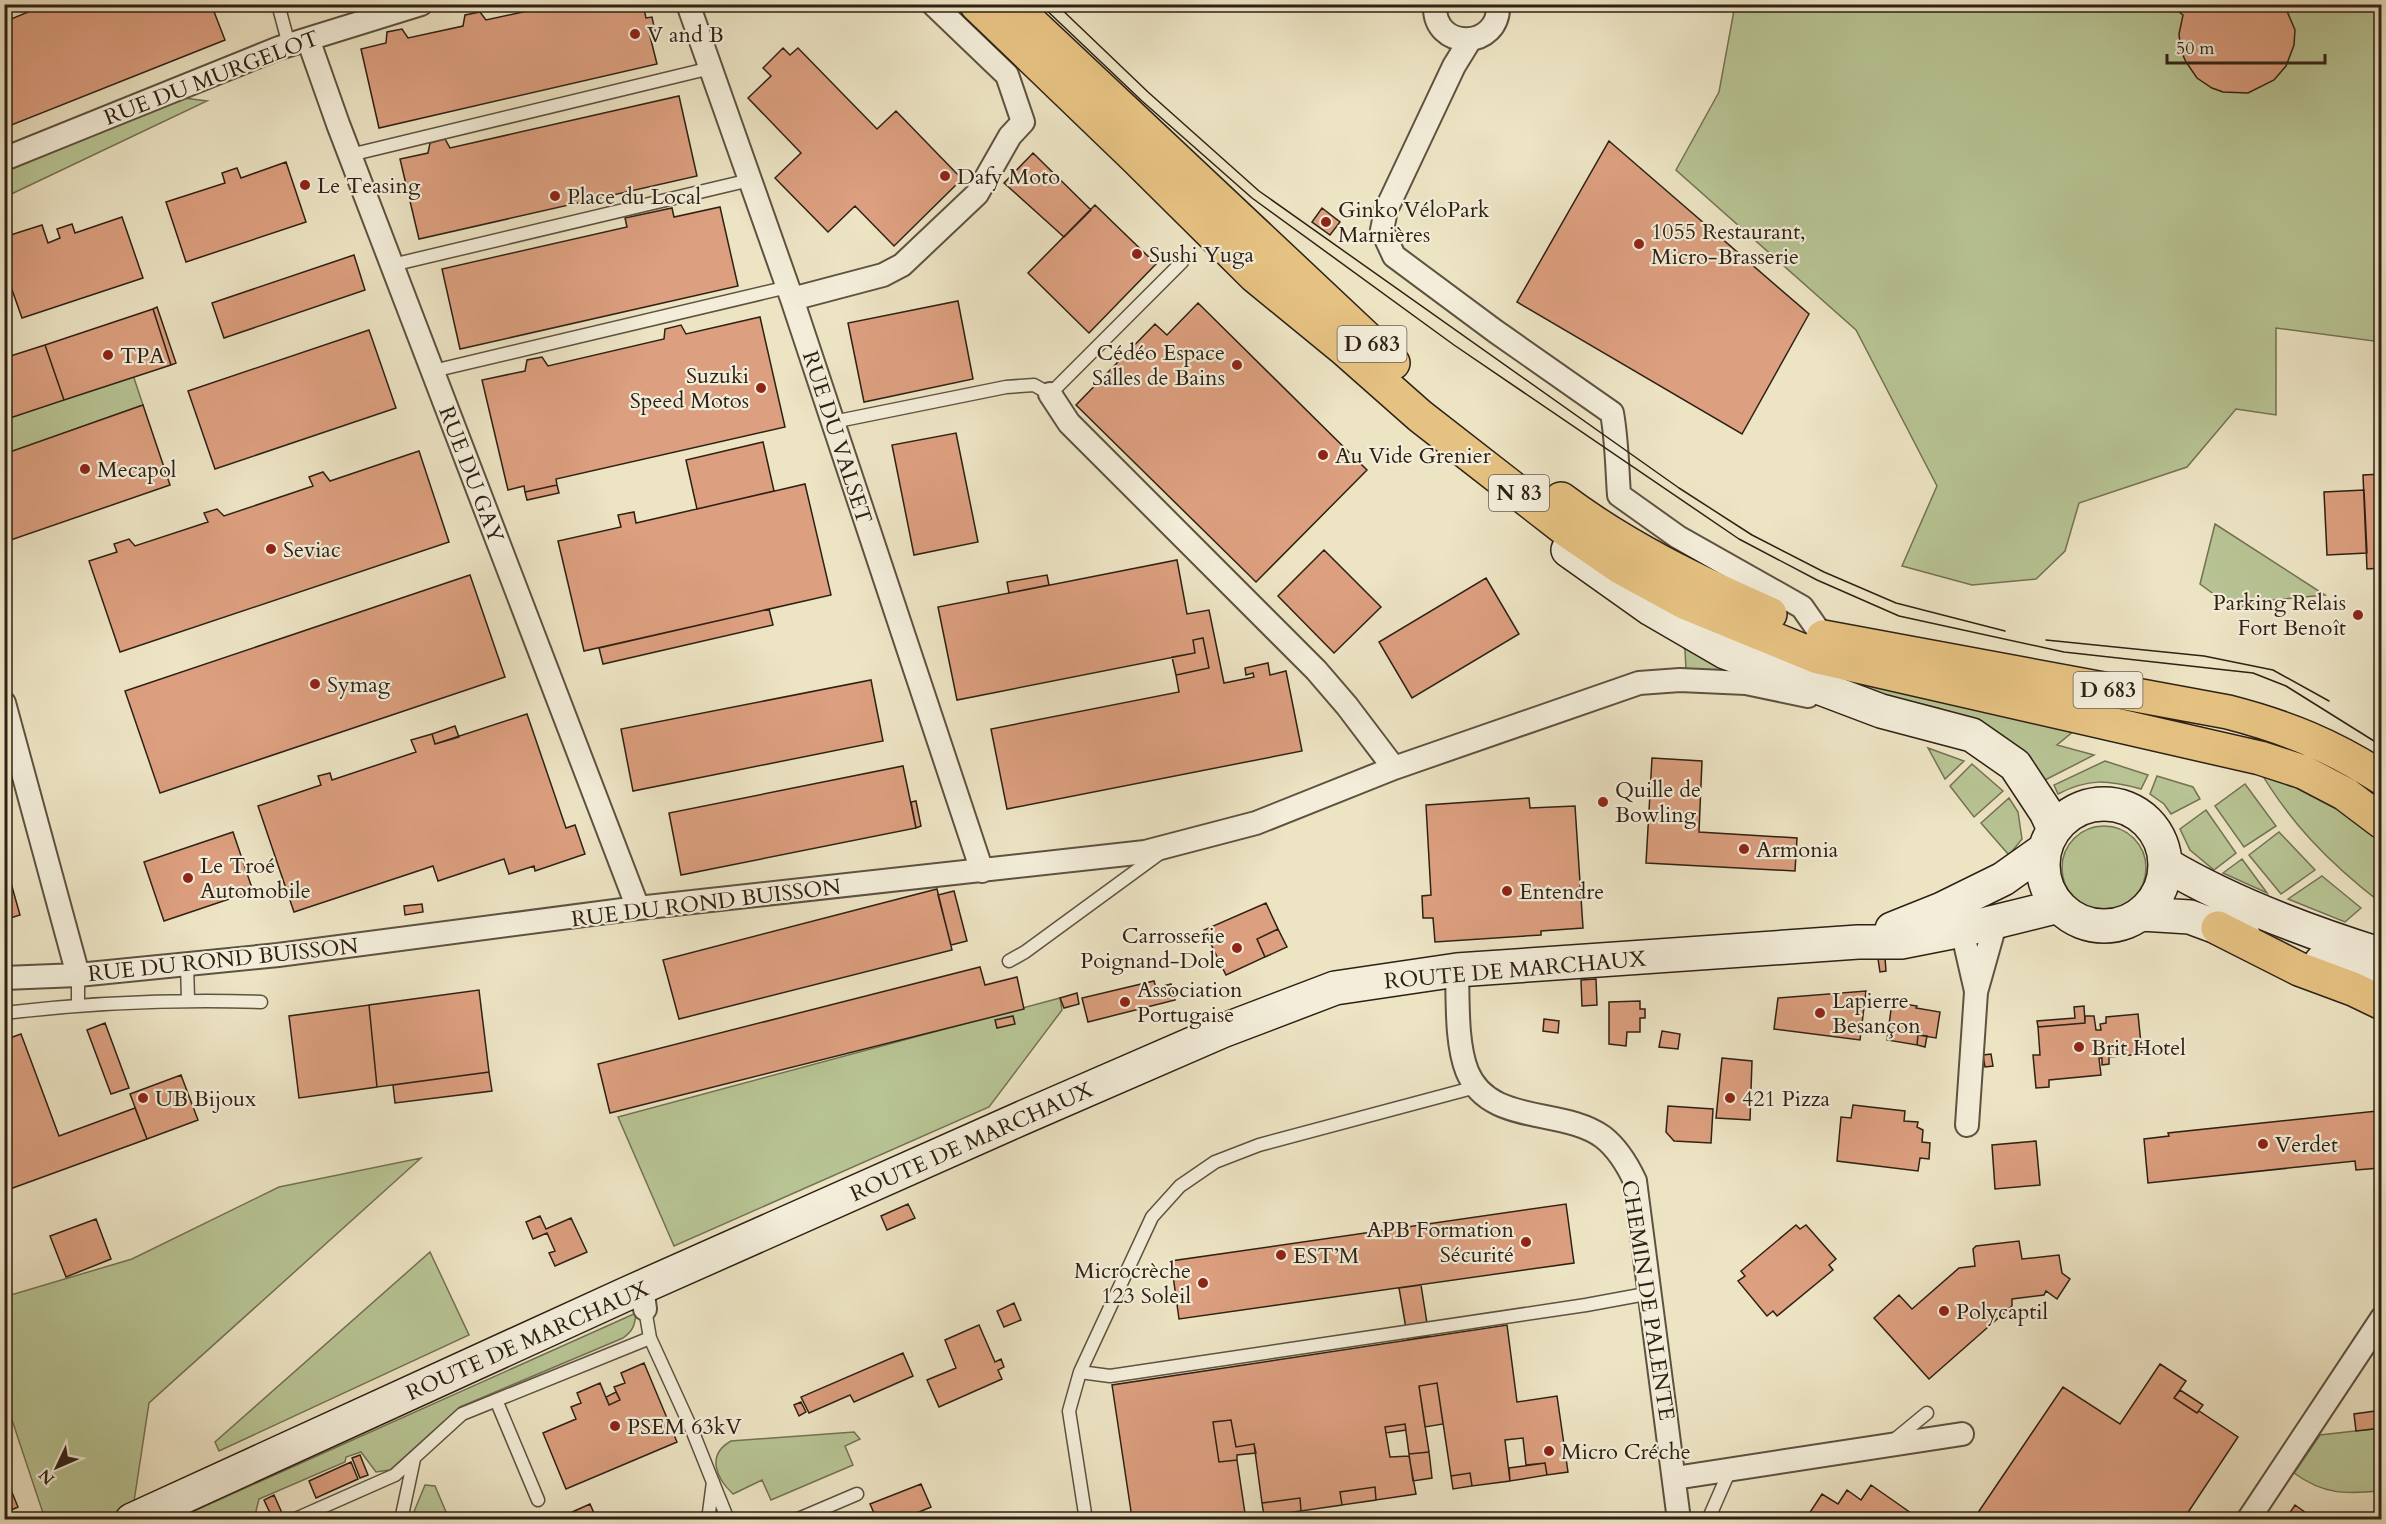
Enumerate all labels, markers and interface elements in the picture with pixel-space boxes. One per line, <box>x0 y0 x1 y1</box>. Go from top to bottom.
place label: V and B <box>647 20 724 50</box>
street label: RUE DU MURGELOT <box>100 23 323 133</box>
marker: V and B <box>628 27 642 41</box>
scale bar <box>2167 27 2324 65</box>
text: 50 m <box>2176 36 2215 61</box>
place label: Dafy Moto <box>957 162 1060 192</box>
marker: Dafy Moto <box>938 169 952 183</box>
place label: Le Teasing <box>317 171 421 201</box>
marker: Le Teasing <box>298 178 312 192</box>
place label: Place du Local <box>567 182 701 212</box>
marker: Place du Local <box>548 189 562 203</box>
place label: Ginko VéloPark Marnières <box>1338 195 1490 250</box>
marker: Ginko VéloPark Marnières <box>1319 215 1333 229</box>
place label: 1055 Restaurant, Micro-Brasserie <box>1651 217 1806 272</box>
marker: 1055 Restaurant, Micro-Brasserie <box>1632 237 1646 251</box>
place label: Sushi Yuga <box>1149 240 1254 270</box>
marker: Sushi Yuga <box>1130 247 1144 261</box>
road number: D 683 <box>1338 326 1406 362</box>
place label: Cédéo Espace Salles de Bains <box>1092 338 1225 393</box>
place label: TPA <box>120 341 165 371</box>
street label: RUE DU VALSET <box>795 347 879 528</box>
marker: TPA <box>101 348 115 362</box>
marker: Cédéo Espace Salles de Bains <box>1230 358 1244 372</box>
place label: Suzuki Speed Motos <box>630 361 749 416</box>
marker: Suzuki Speed Motos <box>754 381 768 395</box>
street label: RUE DU GAY <box>431 402 511 547</box>
place label: Au Vide Grenier <box>1335 441 1492 471</box>
marker: Au Vide Grenier <box>1316 448 1330 462</box>
place label: Mecapol <box>97 455 177 485</box>
marker: Mecapol <box>78 462 92 476</box>
road number: N 83 <box>1489 475 1549 511</box>
place label: Seviac <box>283 535 341 565</box>
marker: Seviac <box>264 542 278 556</box>
place label: Parking Relais Fort Benoît <box>2213 588 2346 643</box>
marker: Parking Relais Fort Benoît <box>2351 608 2365 622</box>
place label: Symag <box>327 670 391 700</box>
road number: D 683 <box>2074 672 2142 708</box>
marker: Symag <box>308 677 322 691</box>
place label: Quille de Bowling <box>1615 775 1701 830</box>
marker: Quille de Bowling <box>1596 795 1610 809</box>
place label: Armonia <box>1756 835 1839 865</box>
marker: Armonia <box>1737 842 1751 856</box>
place label: Le Troé Automobile <box>200 851 311 906</box>
marker: Le Troé Automobile <box>181 871 195 885</box>
street label: RUE DU ROND BUISSON <box>570 872 843 934</box>
place label: Entendre <box>1519 877 1604 907</box>
marker: Entendre <box>1500 884 1514 898</box>
place label: Carrosserie Poignand-Dole <box>1080 921 1225 976</box>
street label: RUE DU ROND BUISSON <box>87 931 360 989</box>
marker: Carrosserie Poignand-Dole <box>1230 941 1244 955</box>
street label: ROUTE DE MARCHAUX <box>1383 944 1648 996</box>
place label: Association Portugaise <box>1137 975 1243 1030</box>
place label: Lapierre Besançon <box>1832 986 1921 1041</box>
marker: Association Portugaise <box>1118 995 1132 1009</box>
marker: Lapierre Besançon <box>1813 1006 1827 1020</box>
place label: Brit Hotel <box>2091 1033 2186 1063</box>
marker: Brit Hotel <box>2072 1040 2086 1054</box>
street label: ROUTE DE MARCHAUX <box>845 1074 1098 1209</box>
place label: UB Bijoux <box>155 1084 256 1114</box>
place label: 421 Pizza <box>1742 1084 1831 1114</box>
marker: UB Bijoux <box>136 1091 150 1105</box>
marker: 421 Pizza <box>1723 1091 1737 1105</box>
place label: Verdet <box>2275 1130 2338 1160</box>
marker: Verdet <box>2256 1137 2270 1151</box>
street label: CHEMIN DE PALENTE <box>1614 1178 1682 1423</box>
place label: APB Formation Sécurité <box>1366 1215 1514 1270</box>
marker: APB Formation Sécurité <box>1519 1235 1533 1249</box>
place label: EST’M <box>1293 1241 1360 1271</box>
marker: EST’M <box>1274 1248 1288 1262</box>
place label: Microcrèche 123 Soleil <box>1074 1256 1191 1311</box>
street label: ROUTE DE MARCHAUX <box>401 1273 654 1408</box>
marker: Microcrèche 123 Soleil <box>1196 1276 1210 1290</box>
place label: Polycaptil <box>1956 1297 2049 1327</box>
marker: Polycaptil <box>1937 1304 1951 1318</box>
place label: PSEM 63kV <box>627 1412 743 1442</box>
marker: PSEM 63kV <box>608 1419 622 1433</box>
north arrow <box>27 1437 87 1497</box>
place label: Micro Créche <box>1561 1437 1691 1467</box>
marker: Micro Créche <box>1542 1444 1556 1458</box>
text: N <box>34 1464 60 1489</box>

